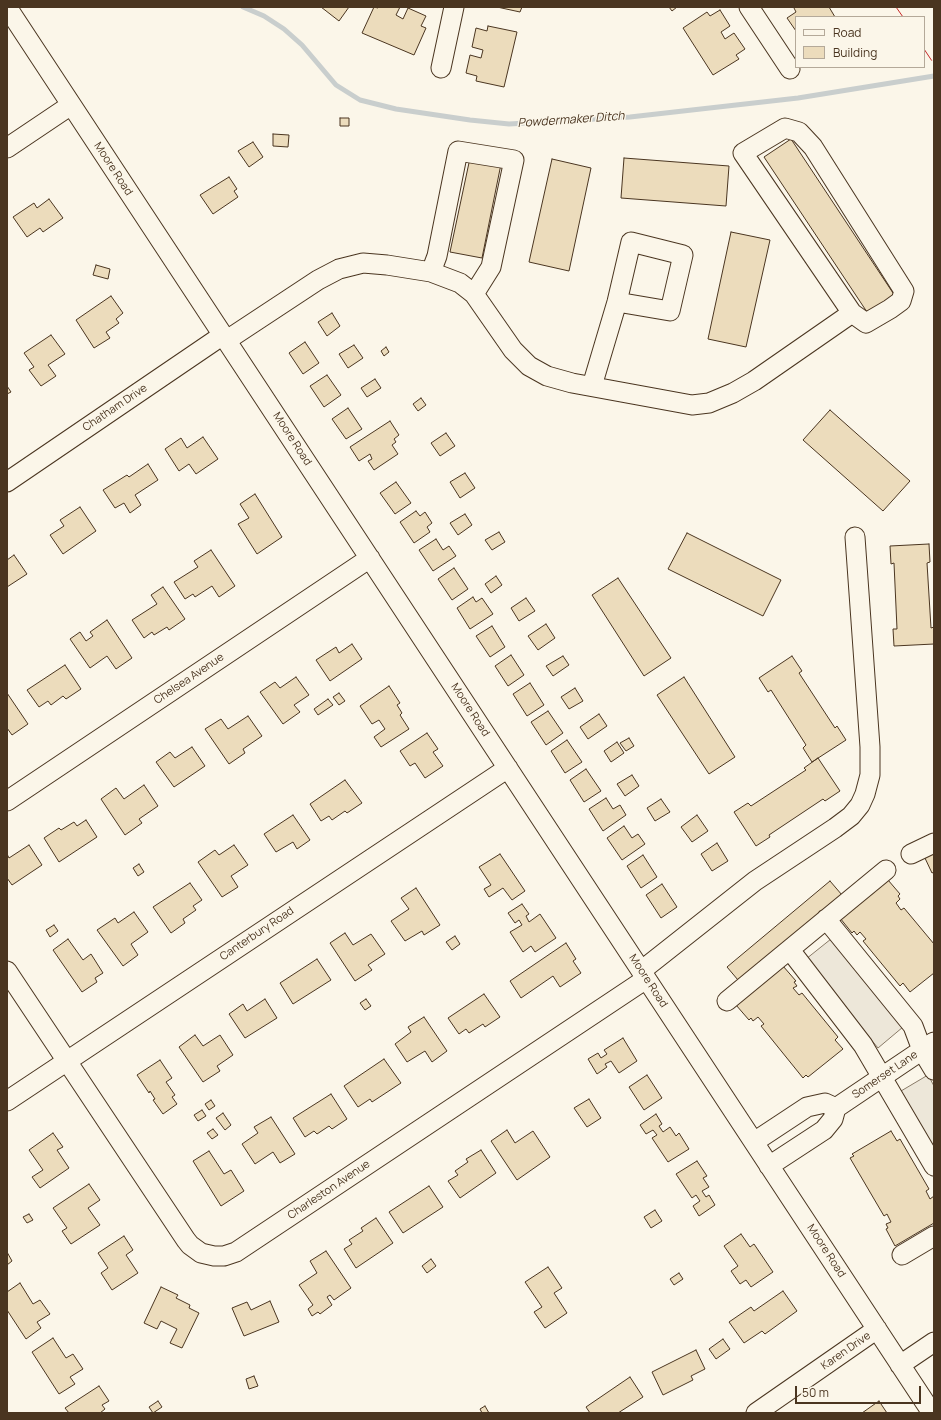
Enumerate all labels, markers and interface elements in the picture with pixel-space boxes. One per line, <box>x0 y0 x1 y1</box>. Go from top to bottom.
legend <box>795 16 925 68</box>
text: Road <box>833 24 861 41</box>
text: Building <box>833 44 877 61</box>
water label: Powdermaker Ditch <box>517 109 625 131</box>
street label: Moore Road <box>91 140 135 198</box>
street label: Chatham Drive <box>80 382 150 434</box>
street label: Moore Road <box>270 410 314 468</box>
street label: Chelsea Avenue <box>152 651 226 707</box>
street label: Moore Road <box>448 681 492 739</box>
street label: Canterbury Road <box>218 904 296 964</box>
street label: Moore Road <box>626 952 670 1010</box>
street label: Somerset Lane <box>850 1048 920 1102</box>
street label: Charleston Avenue <box>285 1158 373 1222</box>
street label: Moore Road <box>804 1222 848 1280</box>
street label: Karen Drive <box>819 1329 873 1373</box>
scale bar <box>797 1378 923 1404</box>
text: 50 m <box>802 1384 829 1401</box>

